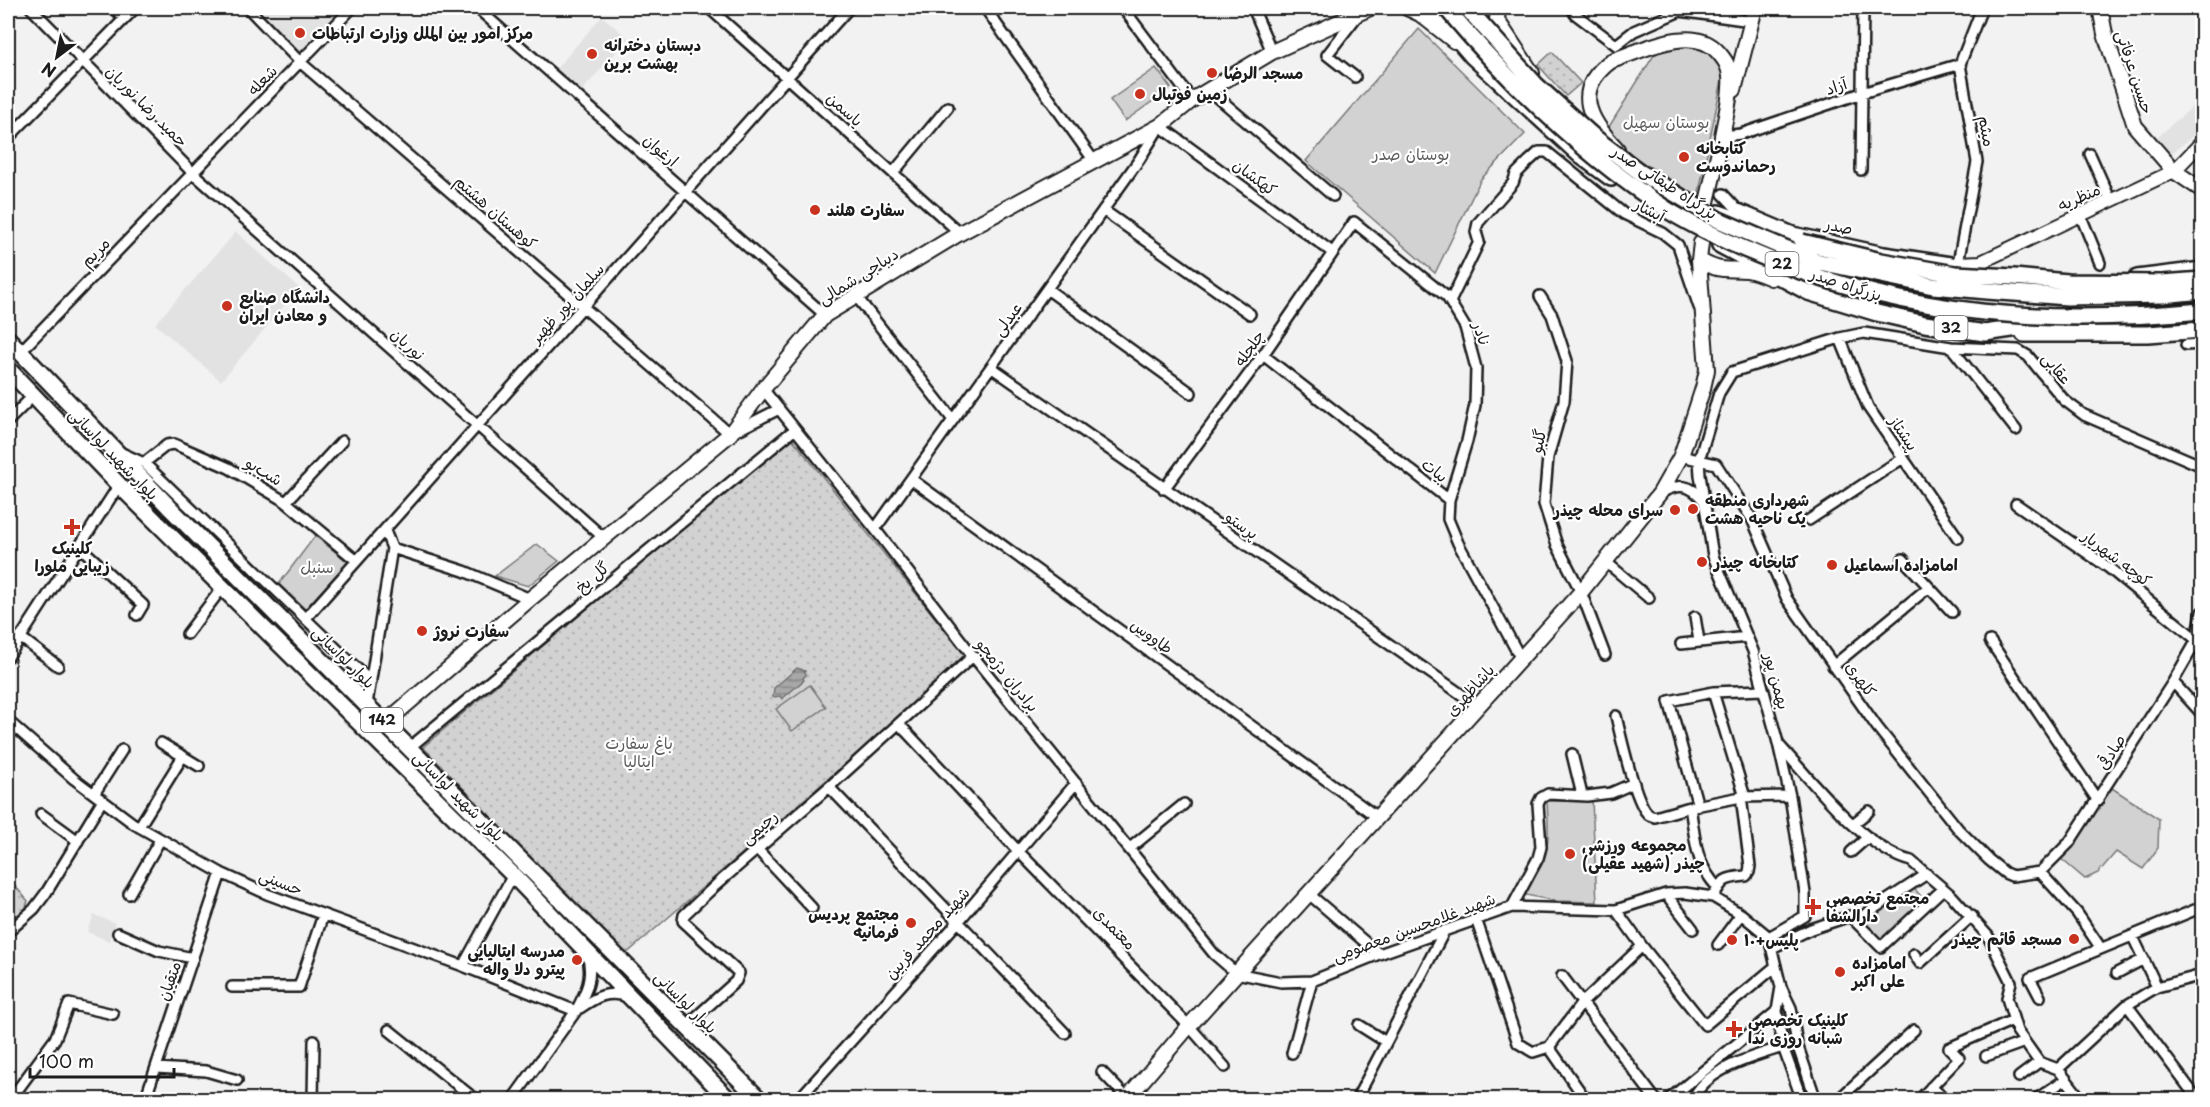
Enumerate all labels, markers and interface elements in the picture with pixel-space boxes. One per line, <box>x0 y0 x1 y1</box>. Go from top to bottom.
place label: مرکز امور بین الملل وزارت ارتباطات <box>312 20 533 44</box>
marker: مرکز امور بین الملل وزارت ارتباطات <box>293 26 307 40</box>
north arrow <box>27 27 87 87</box>
street label: حسین عرفاتی <box>2111 27 2161 117</box>
place label: دبستان دخترانه بهشت برین <box>604 32 701 74</box>
marker: دبستان دخترانه بهشت برین <box>585 47 599 61</box>
text: N <box>37 57 60 84</box>
street label: حمید رضا نوریان <box>101 59 194 152</box>
street label: شعله <box>241 59 282 100</box>
place label: مسجد الرضا <box>1224 60 1303 84</box>
marker: مسجد الرضا <box>1205 66 1219 80</box>
street label: آزاد <box>1821 70 1851 100</box>
place label: زمین فوتبال <box>1152 81 1227 105</box>
street label: یاسمن <box>822 85 869 131</box>
marker: زمین فوتبال <box>1133 87 1147 101</box>
park label: بوستان سهیل <box>1623 109 1709 133</box>
street label: میثم <box>1971 113 2003 149</box>
street label: ارغوان <box>639 127 685 171</box>
place label: کتابخانه رحماندوست <box>1696 135 1776 177</box>
street label: بزرگراه طبقاتی صدر <box>1606 137 1723 224</box>
park label: بوستان صدر <box>1371 141 1449 165</box>
marker: کتابخانه رحماندوست <box>1677 150 1691 164</box>
street label: کهکشان <box>1228 152 1283 201</box>
street label: کوهستان هشتم <box>449 168 543 256</box>
street label: منظریه <box>2053 176 2104 216</box>
street label: آبشار <box>1629 190 1671 228</box>
place label: سفارت هلند <box>827 197 905 221</box>
marker: سفارت هلند <box>808 203 822 217</box>
street label: صدر <box>1821 210 1855 240</box>
street label: مریم <box>74 231 116 273</box>
street label: دیباجی شمالی <box>812 241 902 309</box>
road number: 22 <box>1766 252 1798 276</box>
street label: سلمان پور ظهیر <box>522 257 609 349</box>
street label: بزرگراه صدر <box>1805 260 1885 306</box>
place label: دانشگاه صنایع و معادن ایران <box>239 284 330 326</box>
street label: عبدلی <box>986 296 1027 340</box>
marker: دانشگاه صنایع و معادن ایران <box>220 299 234 313</box>
road number: 32 <box>1934 316 1968 340</box>
street label: نادر <box>1467 317 1498 349</box>
street label: نوریان <box>386 321 431 365</box>
street label: چلچله <box>1227 324 1270 371</box>
street label: عقابی <box>2037 346 2078 389</box>
street label: بلوار شهید لواسانی <box>64 402 165 505</box>
street label: پیشتاز <box>1883 408 1925 455</box>
street label: گلبو <box>1522 426 1551 456</box>
street label: شب‌بو <box>240 449 288 491</box>
street label: بیات <box>1417 451 1454 487</box>
place label: شهرداری منطقه یک ناحیه هشت <box>1705 487 1809 529</box>
place label: سرای محله چیذر <box>1552 497 1663 521</box>
marker: شهرداری منطقه یک ناحیه هشت <box>1686 502 1700 516</box>
street label: پرستو <box>1220 503 1264 544</box>
marker: سرای محله چیذر <box>1668 503 1682 517</box>
marker: کلینیک زیبایی ملورا <box>63 518 81 536</box>
street label: کوچه شهریار <box>2076 522 2157 591</box>
place label: کلینیک زیبایی ملورا <box>34 535 110 577</box>
place label: کتابخانه چیذر <box>1712 549 1798 573</box>
place label: امامزاده اسماعیل <box>1844 552 1958 576</box>
park label: سنبل <box>300 554 334 578</box>
street label: گل یخ <box>569 555 614 598</box>
marker: کتابخانه چیذر <box>1695 555 1709 569</box>
marker: امامزاده اسماعیل <box>1825 558 1839 572</box>
street label: طاووس <box>1126 611 1179 659</box>
place label: سفارت نروژ <box>432 618 509 642</box>
street label: بلوار لواسانی <box>308 619 382 693</box>
marker: سفارت نروژ <box>415 624 429 638</box>
street label: برادران دژمجو <box>971 632 1046 716</box>
street label: بهمن پور <box>1758 648 1797 712</box>
street label: کلهری <box>1841 656 1883 701</box>
street label: پاشاظهری <box>1439 658 1499 721</box>
road number: 142 <box>361 708 403 732</box>
street label: صادقی <box>2090 729 2130 774</box>
park label: باغ سفارت ایتالیا <box>605 730 673 772</box>
street label: بلوار شهید لواسانی <box>409 744 511 846</box>
street label: رحیمی <box>735 803 782 849</box>
place label: مجموعه ورزشی چیذر (شهید عقیلی) <box>1582 832 1705 874</box>
marker: مجموعه ورزشی چیذر (شهید عقیلی) <box>1563 847 1577 861</box>
street label: حسینی <box>256 862 307 901</box>
street label: شهید محمد فربین <box>878 881 974 984</box>
street label: شهید غلامحسین معصومی <box>1329 885 1498 967</box>
place label: مجتمع تخصصی دارالشفا <box>1826 885 1929 927</box>
marker: مجتمع تخصصی دارالشفا <box>1804 898 1822 916</box>
street label: معتمدی <box>1089 900 1143 955</box>
place label: مجتمع پردیس فرمانیه <box>808 901 899 943</box>
marker: مجتمع پردیس فرمانیه <box>904 916 918 930</box>
place label: مسجد قائم چیذر <box>1950 926 2062 952</box>
place label: پلیس+۱۰ <box>1744 927 1799 951</box>
marker: مسجد قائم چیذر <box>2067 932 2081 946</box>
marker: پلیس+۱۰ <box>1725 933 1739 947</box>
place label: مدرسه ایتالیایی پیترو دلا واله <box>468 938 565 981</box>
place label: امامزاده علی اکبر <box>1850 950 1906 992</box>
marker: مدرسه ایتالیایی پیترو دلا واله <box>570 953 584 967</box>
street label: متقیان <box>150 958 186 1004</box>
street label: بلوار لواسانی <box>650 964 724 1038</box>
marker: امامزاده علی اکبر <box>1833 965 1847 979</box>
place label: کلینیک تخصصی شبانه روزی ندا <box>1748 1007 1848 1049</box>
marker: کلینیک تخصصی شبانه روزی ندا <box>1725 1020 1743 1038</box>
scale bar <box>30 1041 174 1079</box>
text: 100 m <box>39 1047 94 1074</box>

